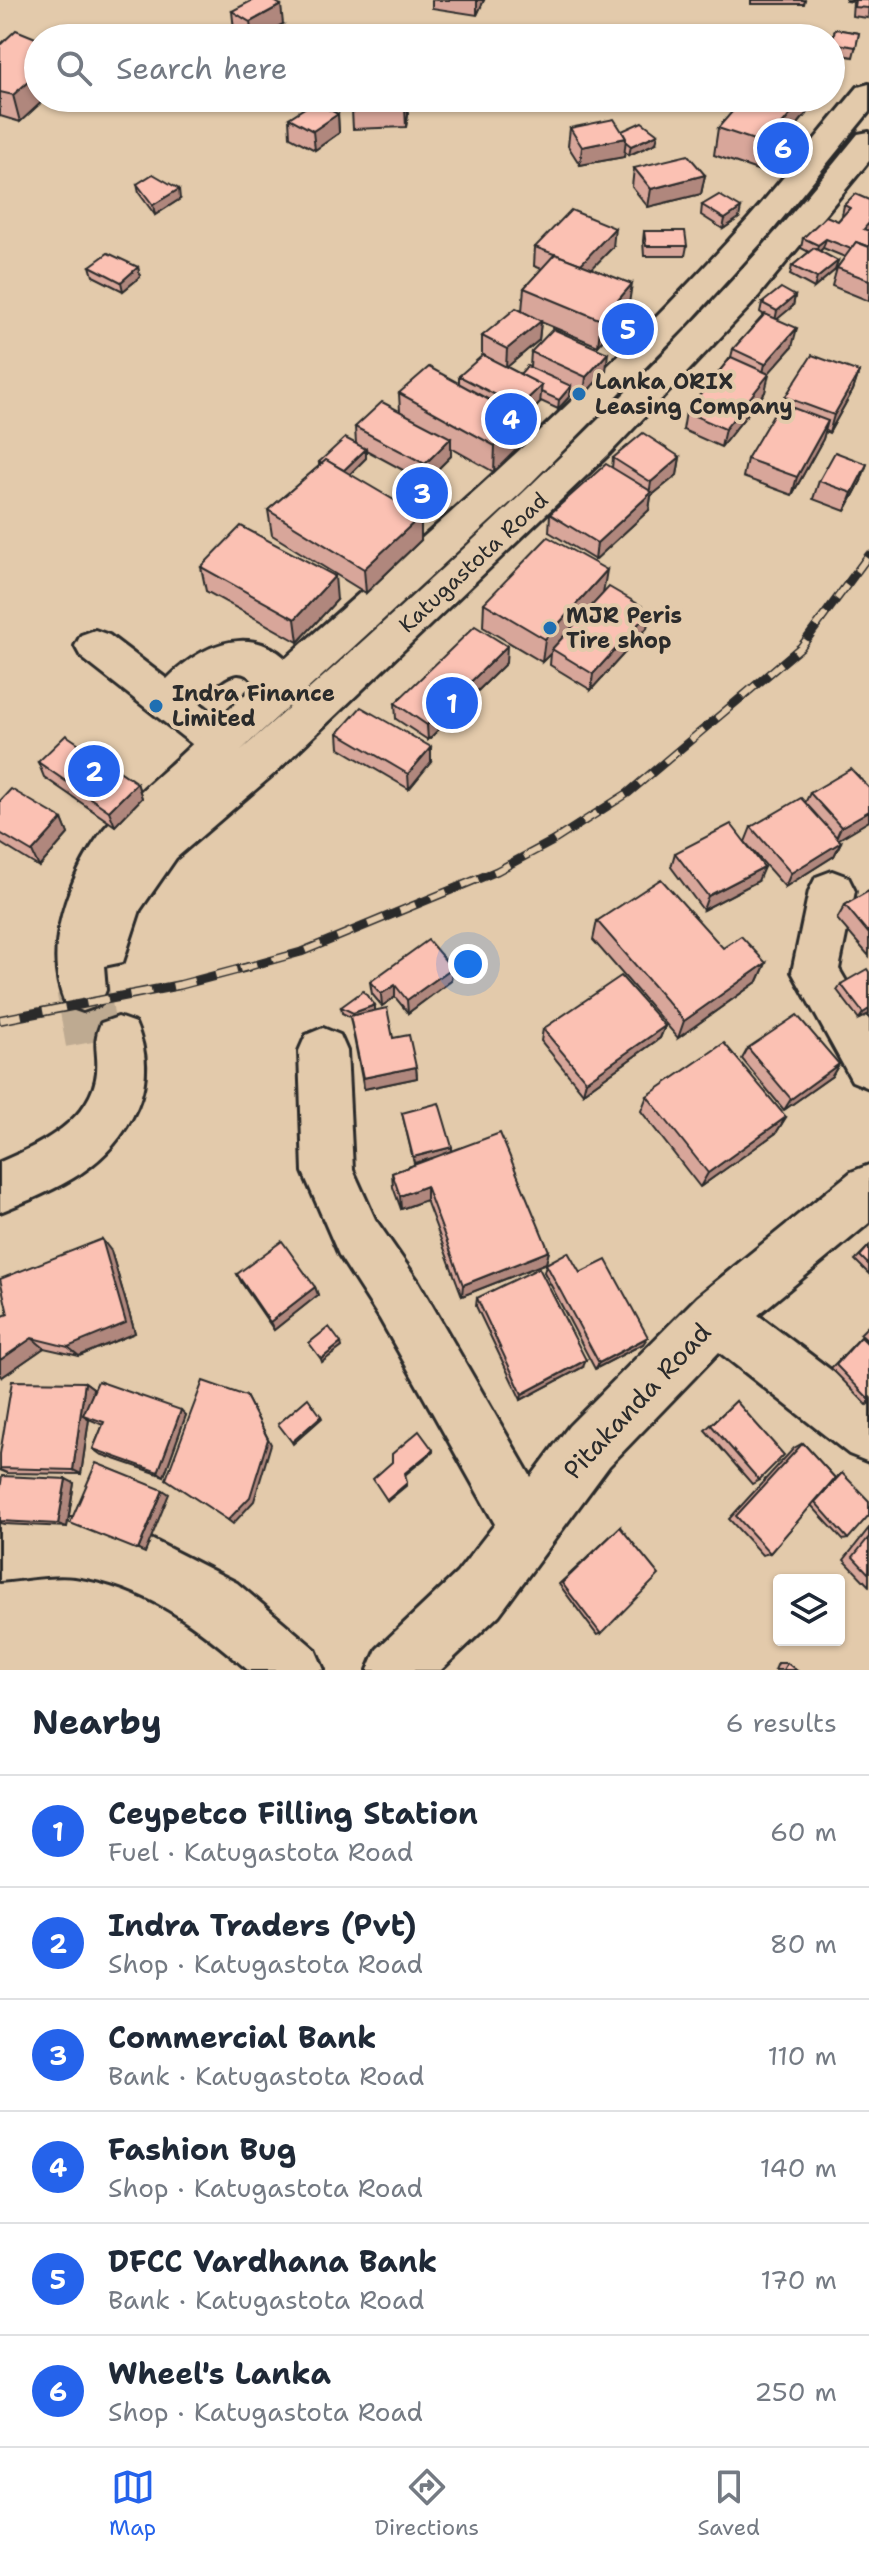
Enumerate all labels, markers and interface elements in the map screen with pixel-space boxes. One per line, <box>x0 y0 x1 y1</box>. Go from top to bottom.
search box <box>24 24 845 112</box>
icon: search <box>52 46 96 90</box>
text: Search here <box>116 48 287 89</box>
pin: 6 <box>757 118 809 178</box>
pin: 5 <box>602 299 654 359</box>
place label: Lanka ORIX Leasing Company <box>595 367 793 421</box>
marker: Lanka ORIX Leasing Company <box>570 385 588 403</box>
pin: 4 <box>485 389 537 449</box>
pin: 3 <box>396 463 448 523</box>
street label: Katugastota Road <box>392 486 554 639</box>
place label: MJR Peris Tire shop <box>566 601 682 655</box>
marker: MJR Peris Tire shop <box>541 619 559 637</box>
pin: 1 <box>426 673 478 733</box>
place label: Indra Finance Limited <box>172 679 335 733</box>
marker: Indra Finance Limited <box>147 697 165 715</box>
pin: 2 <box>68 741 120 801</box>
your location <box>448 944 488 984</box>
street label: Pitakanda Road <box>555 1315 718 1486</box>
map controls <box>773 1574 845 1646</box>
button: layers <box>773 1574 845 1646</box>
text: Nearby <box>32 1699 162 1745</box>
text: 6 results <box>725 1705 837 1740</box>
text: Ceypetco Filling Station <box>108 1793 478 1834</box>
text: 1 <box>52 1814 64 1849</box>
text: 60 m <box>770 1814 837 1849</box>
text: Fuel · Katugastota Road <box>108 1834 413 1869</box>
text: Indra Traders (Pvt) <box>108 1905 416 1946</box>
text: 2 <box>49 1926 67 1961</box>
text: 80 m <box>770 1926 837 1961</box>
text: Shop · Katugastota Road <box>108 1946 423 1981</box>
text: Commercial Bank <box>108 2017 376 2058</box>
text: 3 <box>49 2038 67 2073</box>
text: 110 m <box>767 2038 837 2073</box>
text: Bank · Katugastota Road <box>108 2058 424 2093</box>
text: Fashion Bug <box>108 2129 296 2170</box>
text: 4 <box>49 2150 67 2185</box>
text: 140 m <box>760 2150 837 2185</box>
text: Shop · Katugastota Road <box>108 2170 423 2205</box>
text: DFCC Vardhana Bank <box>108 2241 437 2282</box>
text: 5 <box>50 2262 66 2297</box>
text: 170 m <box>760 2262 837 2297</box>
text: Bank · Katugastota Road <box>108 2282 424 2317</box>
text: Wheel's Lanka <box>108 2353 331 2394</box>
text: 6 <box>49 2374 67 2409</box>
text: 250 m <box>754 2374 837 2409</box>
text: Shop · Katugastota Road <box>108 2394 423 2429</box>
tab: Map <box>109 2465 156 2542</box>
tab: Directions <box>374 2465 479 2542</box>
tab: Saved <box>697 2465 760 2542</box>

